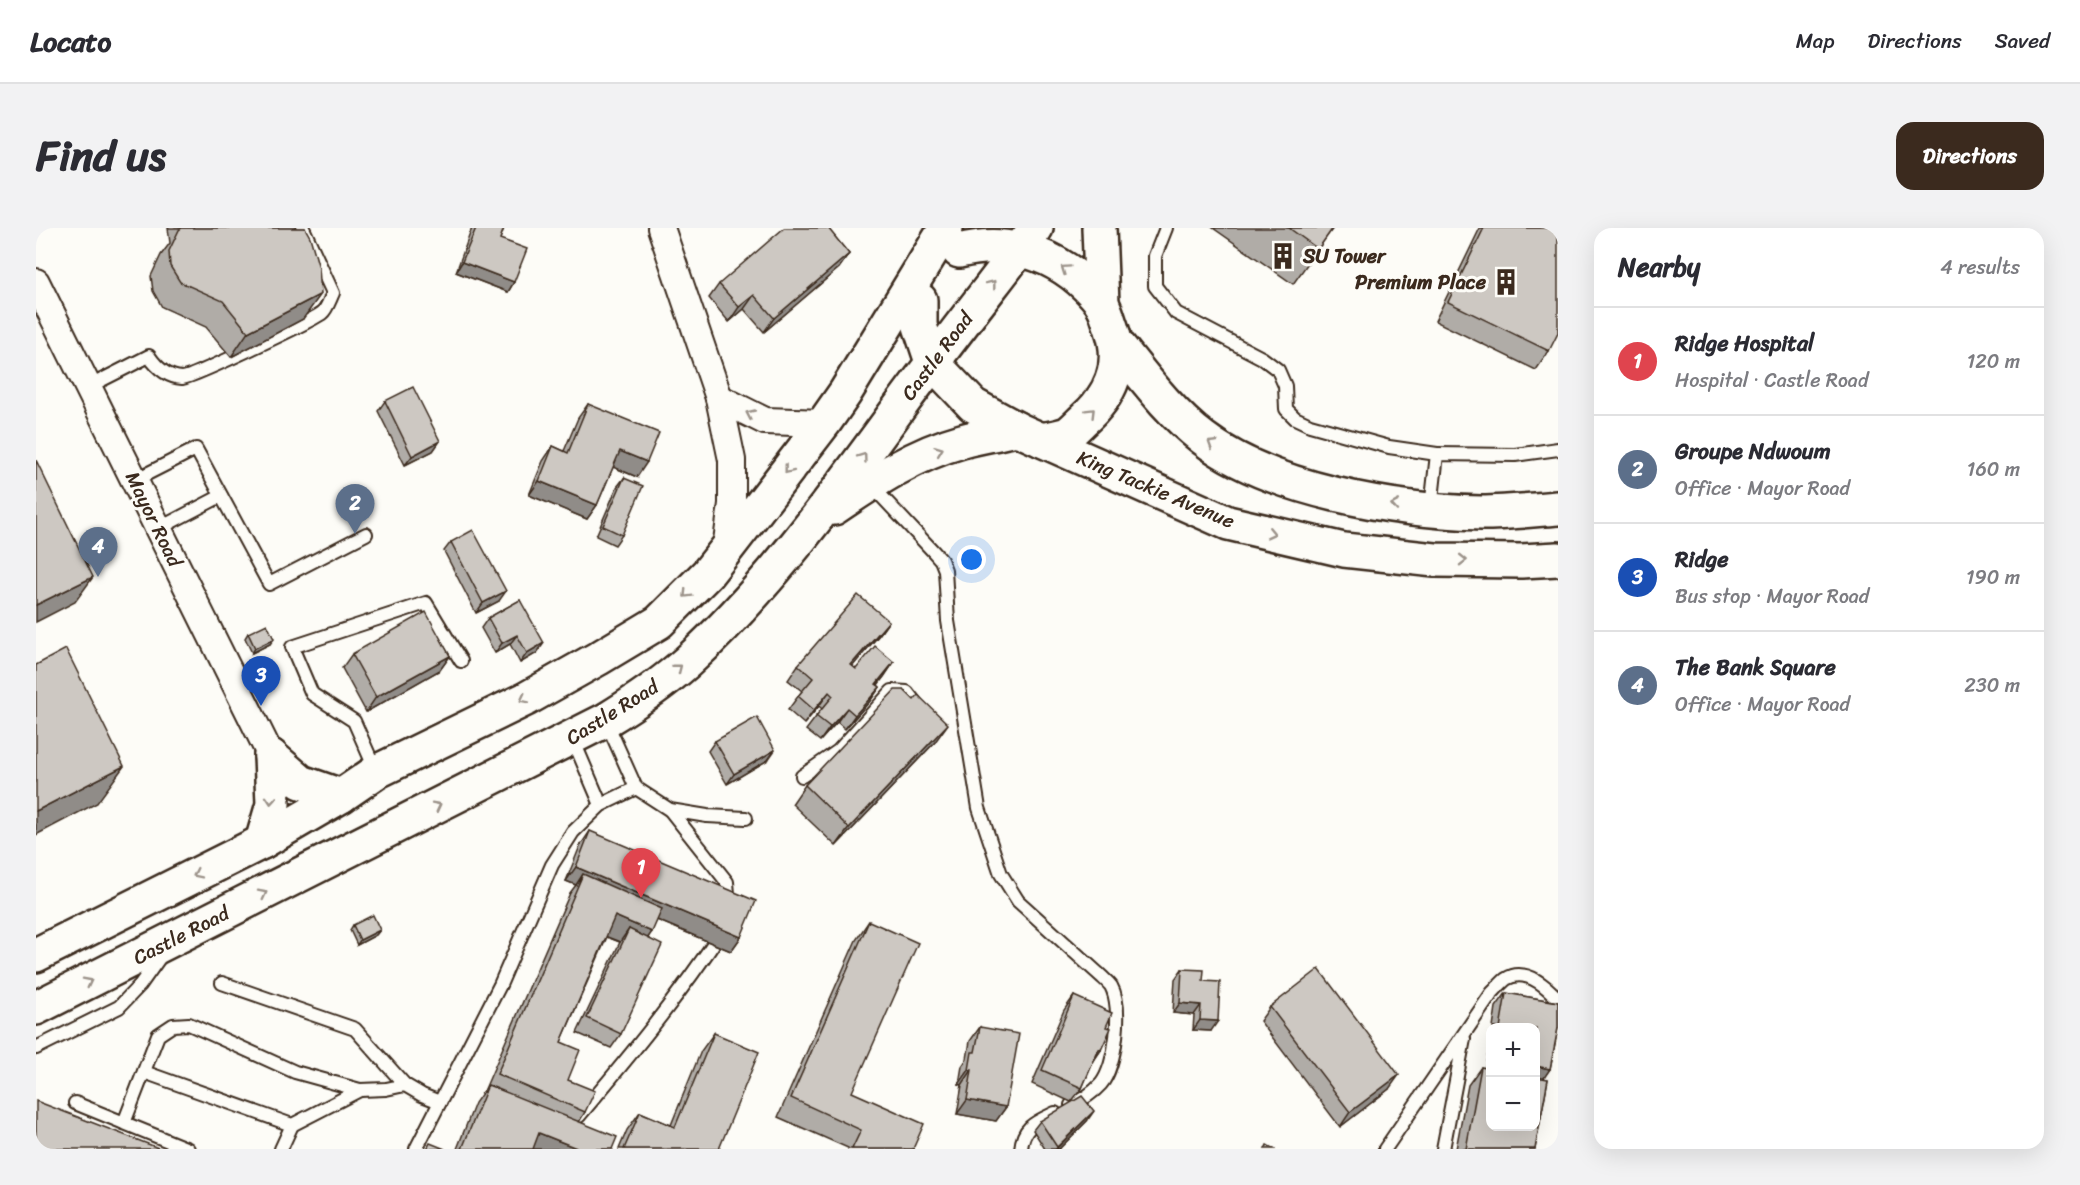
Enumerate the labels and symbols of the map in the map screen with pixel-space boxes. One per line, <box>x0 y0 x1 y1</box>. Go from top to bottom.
place label: SU Tower <box>1302 239 1387 274</box>
building icon: SU Tower <box>1268 241 1298 271</box>
one-way arrow <box>1061 265 1072 276</box>
place label: Premium Place <box>1355 265 1487 300</box>
building icon: Premium Place <box>1491 267 1521 297</box>
one-way arrow <box>985 280 996 291</box>
street label: Castle Road <box>892 303 984 408</box>
one-way arrow <box>1085 408 1095 419</box>
one-way arrow <box>745 409 756 421</box>
street label: King Tackie Avenue <box>1071 440 1240 539</box>
one-way arrow <box>1208 440 1219 451</box>
one-way arrow <box>932 445 943 457</box>
one-way arrow <box>855 452 866 463</box>
one-way arrow <box>784 463 795 474</box>
street label: Mayor Road <box>115 465 192 574</box>
pin: 2 <box>336 484 374 534</box>
one-way arrow <box>1390 499 1400 512</box>
one-way arrow <box>1266 525 1276 538</box>
pin: 4 <box>78 528 118 577</box>
your location <box>957 545 986 574</box>
one-way arrow <box>1459 554 1468 566</box>
one-way arrow <box>683 586 694 597</box>
pin: 3 <box>242 656 280 706</box>
one-way arrow <box>672 665 683 676</box>
street label: Castle Road <box>559 669 667 755</box>
one-way arrow <box>520 692 531 704</box>
one-way arrow <box>265 796 278 805</box>
one-way arrow <box>430 802 441 813</box>
pin: 1 <box>622 848 660 898</box>
one-way arrow <box>193 867 204 879</box>
one-way arrow <box>256 890 267 902</box>
street label: Castle Road <box>127 896 237 975</box>
one-way arrow <box>82 977 93 989</box>

